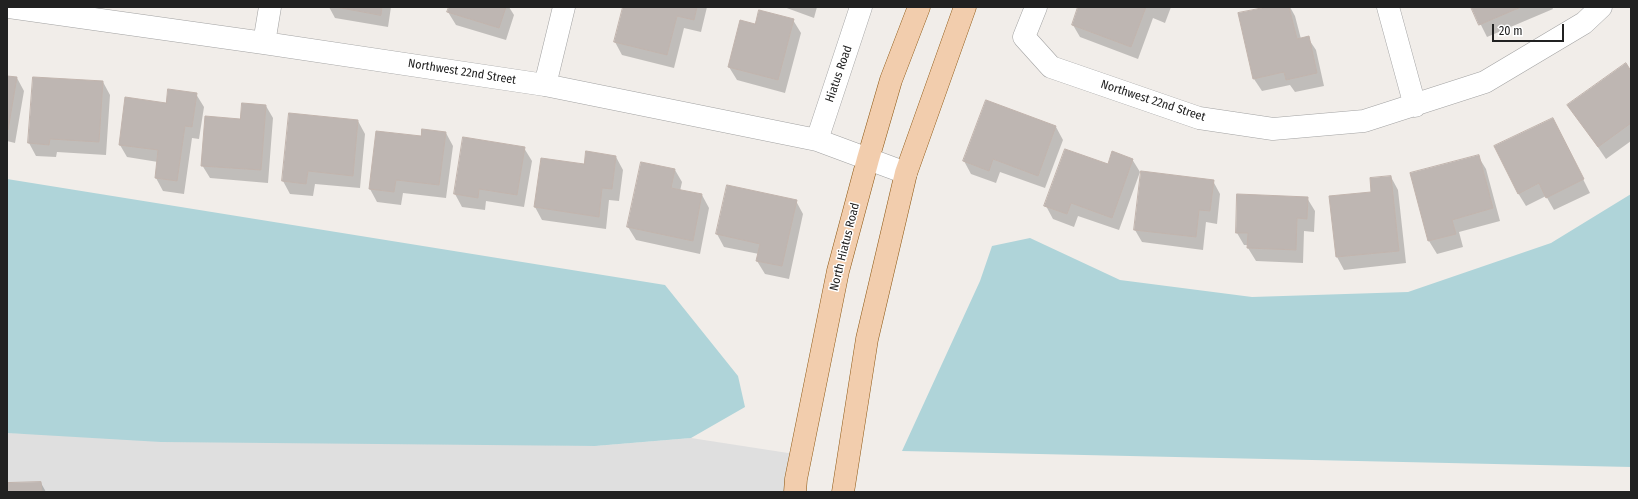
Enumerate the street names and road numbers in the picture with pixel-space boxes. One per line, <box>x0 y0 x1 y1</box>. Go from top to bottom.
street label: Hiatus Road <box>823 44 855 104</box>
street label: Northwest 22nd Street <box>407 56 517 88</box>
street label: Northwest 22nd Street <box>1099 77 1207 125</box>
street label: North Hiatus Road <box>827 202 863 292</box>

